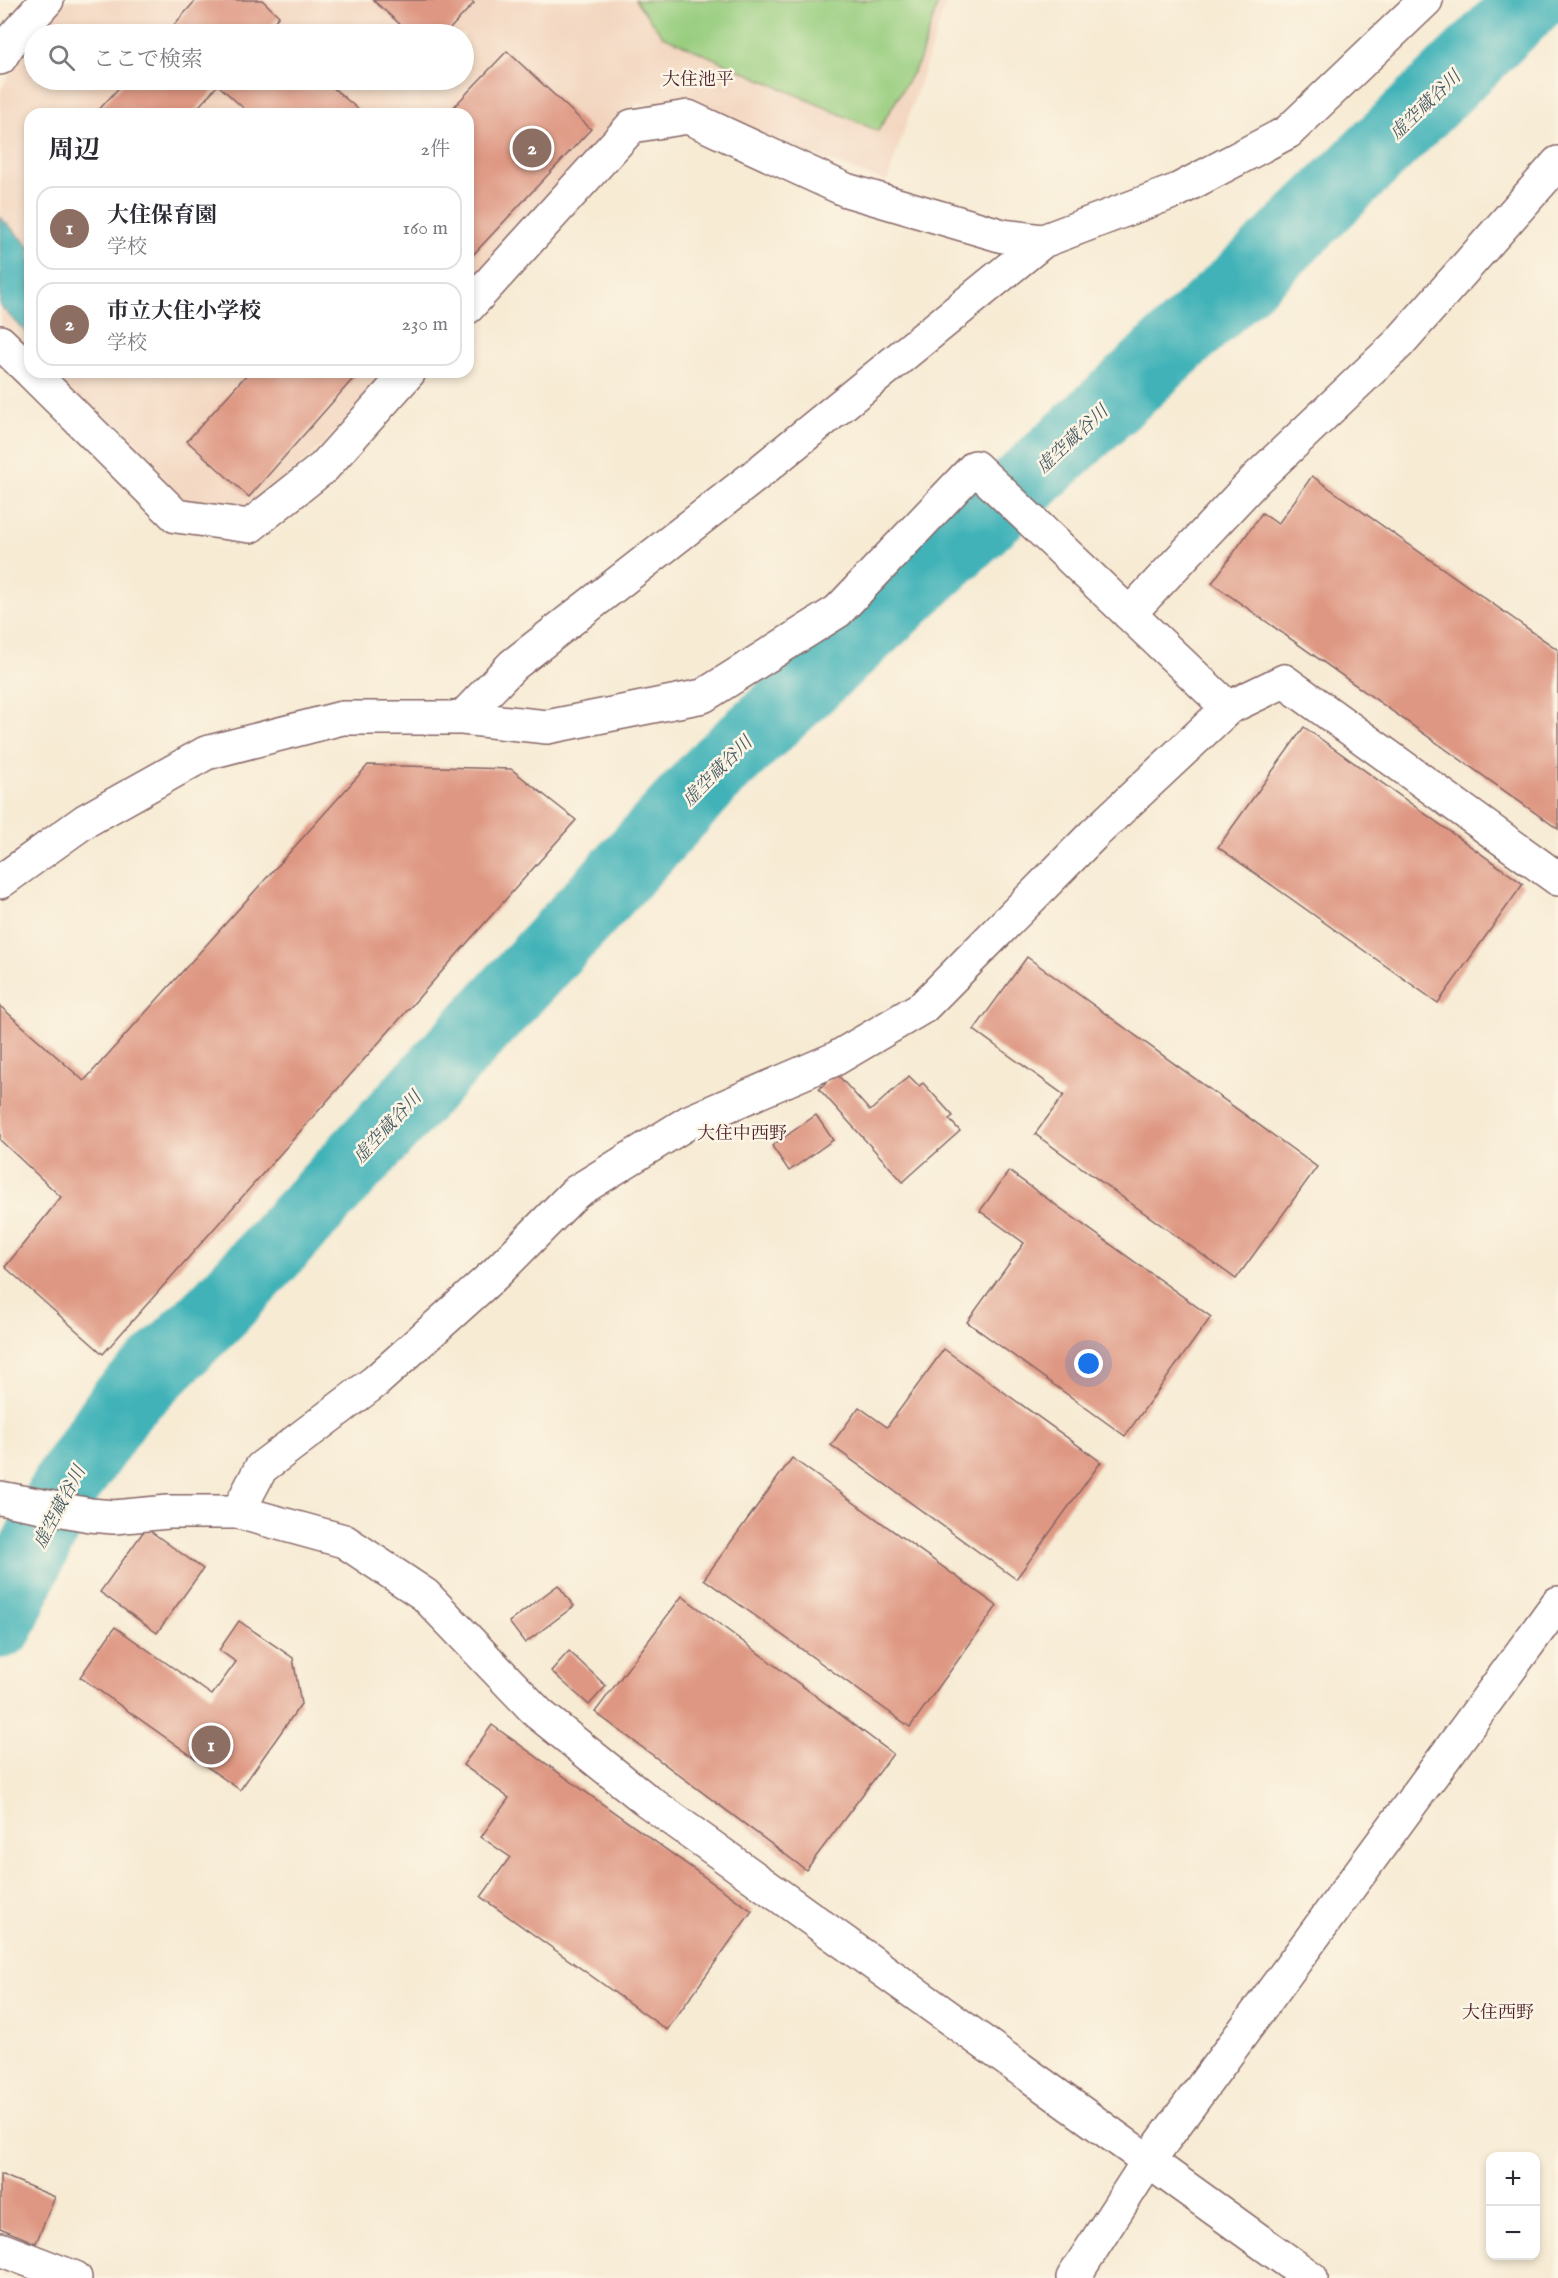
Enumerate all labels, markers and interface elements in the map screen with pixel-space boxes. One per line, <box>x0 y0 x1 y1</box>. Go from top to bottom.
search box <box>24 24 474 90</box>
icon: search <box>45 41 78 74</box>
text: ここで検索 <box>93 46 203 74</box>
water label: 虚空蔵谷川 <box>1386 65 1468 146</box>
district label: 大住池平 <box>662 69 734 92</box>
pin: 2 <box>512 126 552 170</box>
text: 周辺 <box>48 134 100 167</box>
text: 2件 <box>421 137 450 162</box>
text: 大住保育園 <box>107 202 217 230</box>
text: 1 <box>66 216 73 241</box>
text: 160 m <box>402 216 448 241</box>
text: 学校 <box>107 235 147 260</box>
text: 市立大住小学校 <box>107 298 261 326</box>
text: 2 <box>65 312 74 337</box>
text: 230 m <box>402 312 448 337</box>
text: 学校 <box>107 331 147 356</box>
water label: 虚空蔵谷川 <box>1032 400 1115 479</box>
water label: 虚空蔵谷川 <box>678 731 759 812</box>
water label: 虚空蔵谷川 <box>349 1086 429 1169</box>
district label: 大住中西野 <box>697 1123 787 1146</box>
your location <box>1074 1349 1103 1378</box>
water label: 虚空蔵谷川 <box>29 1461 93 1553</box>
pin: 1 <box>192 1722 230 1768</box>
district label: 大住西野 <box>1462 2002 1534 2025</box>
map controls <box>1486 2152 1540 2260</box>
button: + <box>1486 2152 1540 2206</box>
button: − <box>1486 2206 1540 2260</box>

